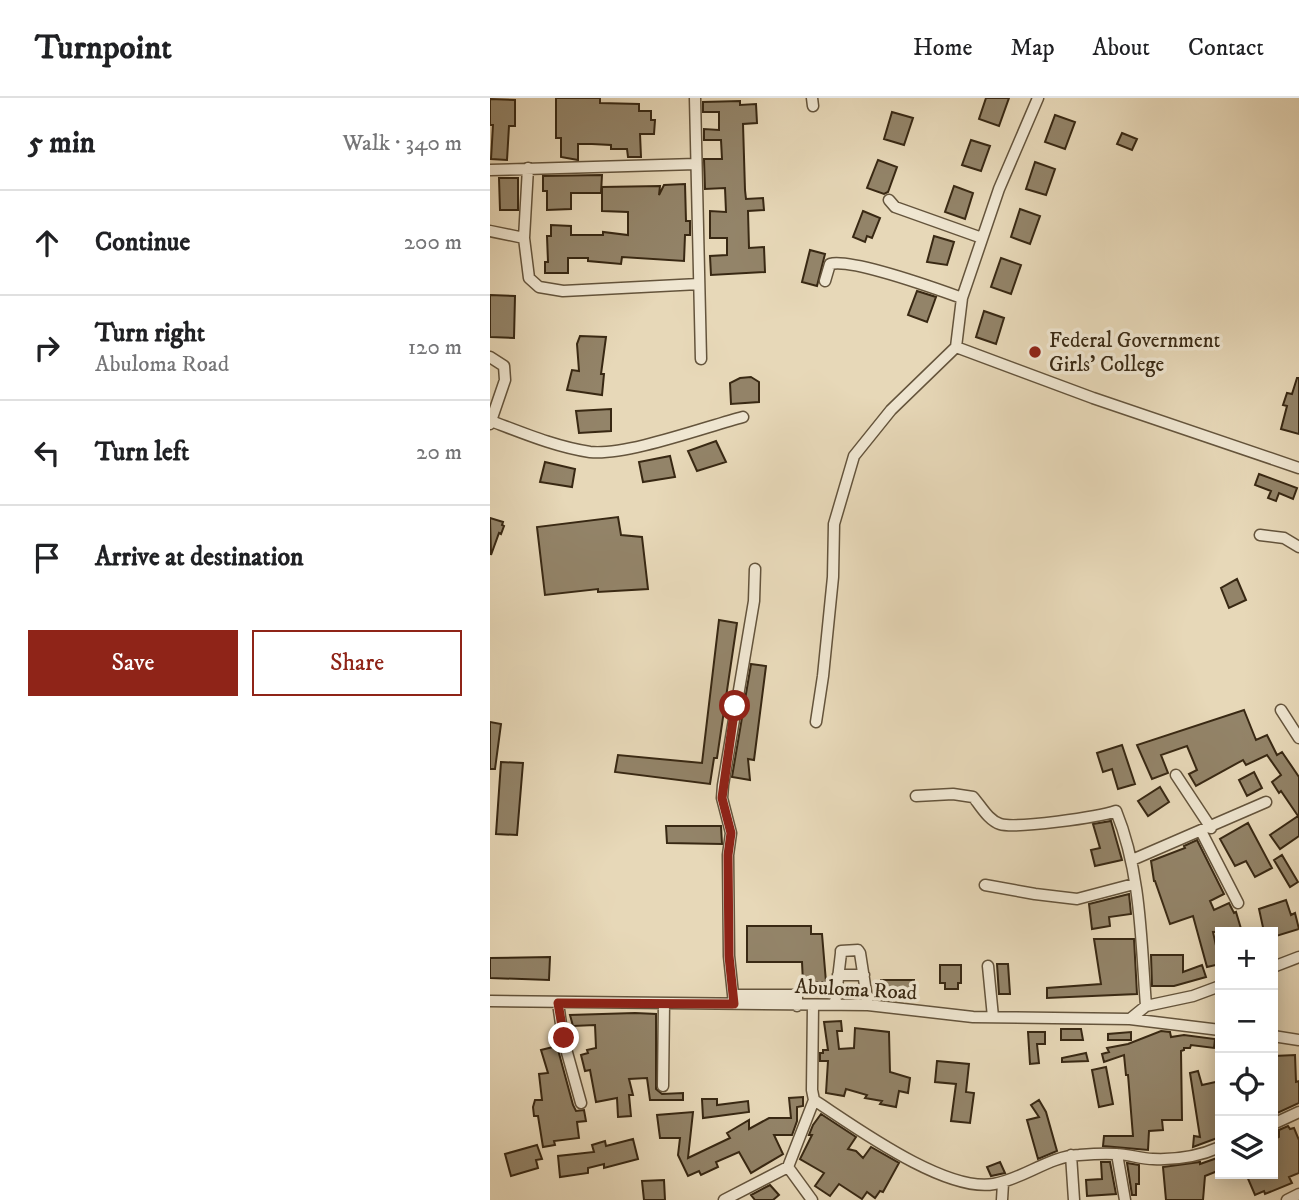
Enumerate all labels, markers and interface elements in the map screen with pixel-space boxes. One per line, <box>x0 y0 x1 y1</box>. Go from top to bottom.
text: Turnpoint <box>35 28 172 69</box>
text: Home <box>913 33 972 63</box>
text: Map <box>1010 33 1055 63</box>
text: About <box>1093 33 1150 63</box>
text: Contact <box>1188 33 1264 63</box>
text: 5 min <box>28 125 95 162</box>
text: Walk · 340 m <box>342 129 462 158</box>
icon: ahead <box>28 224 66 262</box>
text: Continue <box>95 226 190 259</box>
text: 200 m <box>404 228 462 257</box>
text: Turn right <box>95 317 205 350</box>
place label: Federal Government Girls' College <box>1049 328 1221 378</box>
icon: right <box>28 329 66 367</box>
text: 120 m <box>408 333 462 362</box>
marker: Federal Government Girls' College <box>1027 344 1043 360</box>
text: Abuloma Road <box>95 350 229 379</box>
icon: left <box>28 434 66 472</box>
text: Turn left <box>95 436 189 469</box>
text: 20 m <box>416 438 462 467</box>
icon: arrive <box>28 539 66 577</box>
text: Arrive at destination <box>95 541 304 574</box>
button: Save <box>28 630 238 696</box>
button: Share <box>252 630 462 696</box>
route start <box>719 690 750 721</box>
map controls <box>1215 927 1278 1179</box>
button: + <box>1215 927 1278 990</box>
street label: Abuloma Road <box>794 974 918 1006</box>
button: − <box>1215 990 1278 1053</box>
route end <box>548 1022 579 1053</box>
button: locate <box>1215 1053 1278 1116</box>
button: layers <box>1215 1116 1278 1179</box>

